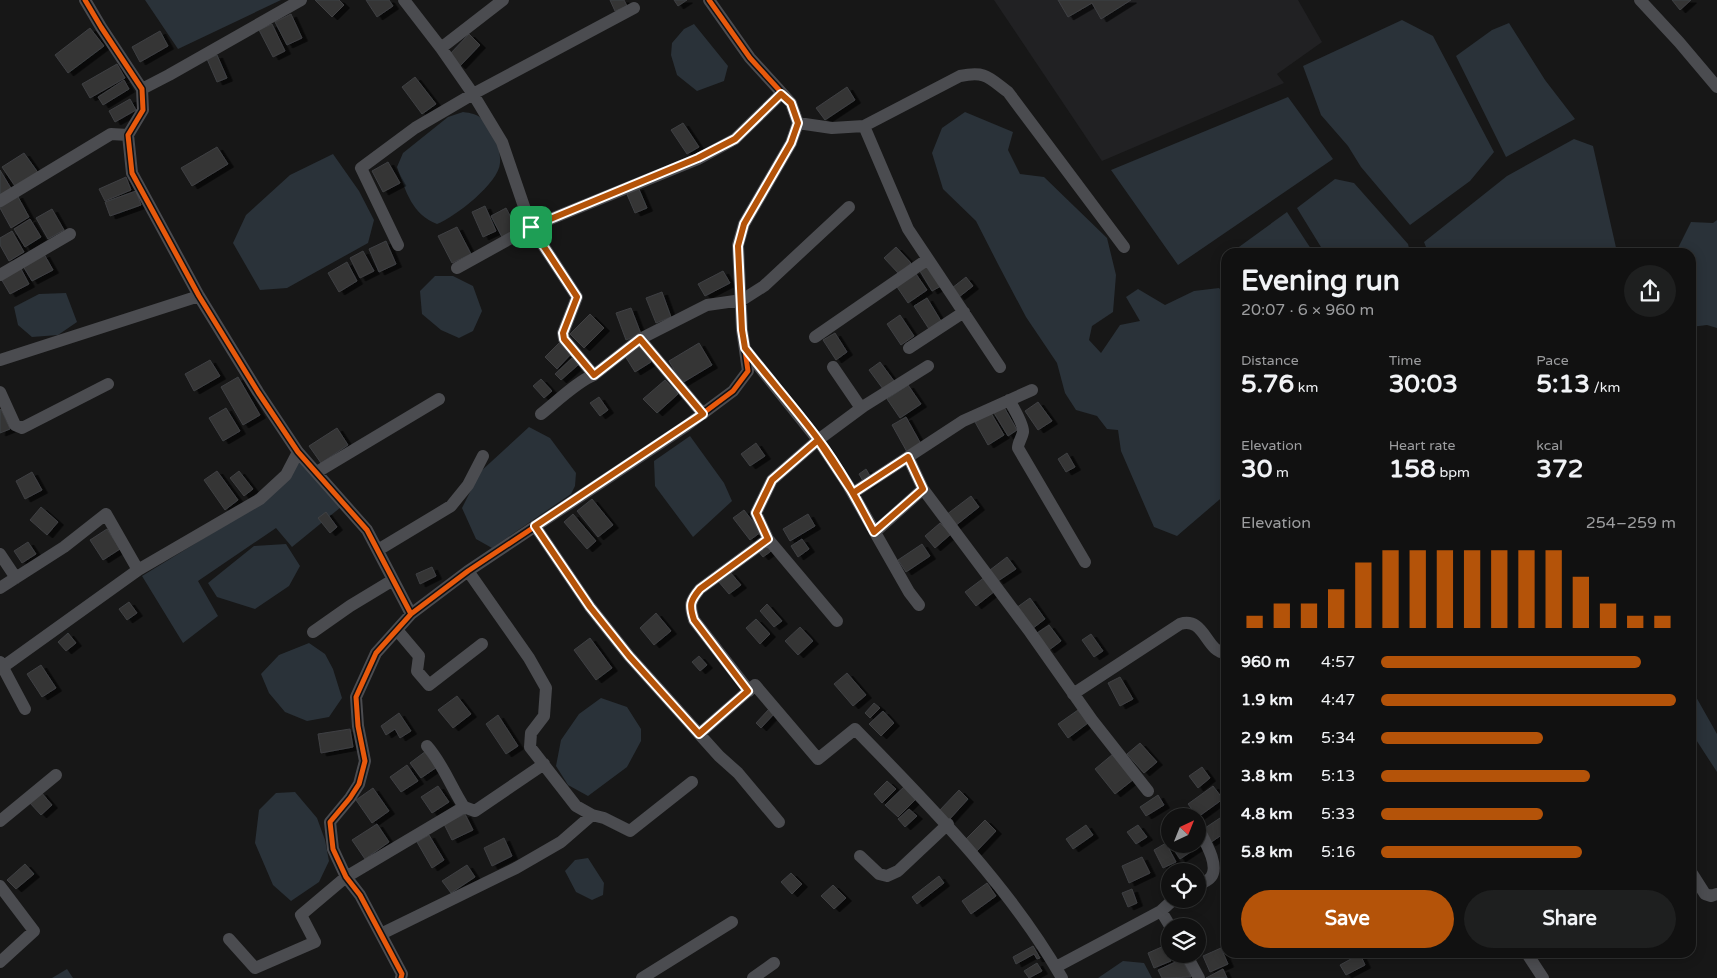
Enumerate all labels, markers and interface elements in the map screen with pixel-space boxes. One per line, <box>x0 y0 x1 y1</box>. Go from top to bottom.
pin <box>510 206 552 248</box>
icon: arrive <box>517 213 545 241</box>
text: Evening run <box>1241 264 1400 298</box>
button: share <box>1624 265 1676 317</box>
text: 20:07 · 6 × 960 m <box>1241 300 1374 320</box>
text: Distance <box>1241 352 1299 369</box>
text: Time <box>1389 352 1421 369</box>
text: Pace <box>1536 352 1569 369</box>
text: 5.76 <box>1241 369 1294 399</box>
text: 30:03 <box>1389 369 1458 399</box>
text: 5:13 <box>1536 369 1590 399</box>
text: km <box>1294 379 1318 396</box>
text: /km <box>1590 379 1620 396</box>
text: Elevation <box>1241 437 1302 454</box>
text: Heart rate <box>1389 437 1455 454</box>
text: kcal <box>1536 437 1563 454</box>
text: 30 <box>1241 454 1272 484</box>
text: 158 <box>1389 454 1436 484</box>
text: 372 <box>1536 454 1583 484</box>
text: m <box>1272 464 1289 481</box>
text: bpm <box>1436 464 1470 481</box>
text: Elevation <box>1241 513 1311 533</box>
text: 254–259 m <box>1586 513 1676 533</box>
text: 960 m <box>1241 652 1290 672</box>
text: 4:57 <box>1321 652 1355 672</box>
text: 1.9 km <box>1241 690 1293 710</box>
text: 4:47 <box>1321 690 1355 710</box>
text: 2.9 km <box>1241 728 1293 748</box>
text: 5:34 <box>1321 728 1355 748</box>
text: 3.8 km <box>1241 766 1293 786</box>
text: 5:13 <box>1321 766 1355 786</box>
text: 4.8 km <box>1241 804 1293 824</box>
text: 5:33 <box>1321 804 1355 824</box>
north arrow <box>1161 808 1206 852</box>
map controls <box>1161 808 1206 963</box>
text: 5.8 km <box>1241 842 1293 862</box>
text: 5:16 <box>1321 842 1355 862</box>
button: locate <box>1161 863 1206 908</box>
button: Save <box>1241 890 1454 948</box>
button: Share <box>1464 890 1676 948</box>
button: layers <box>1161 918 1206 963</box>

